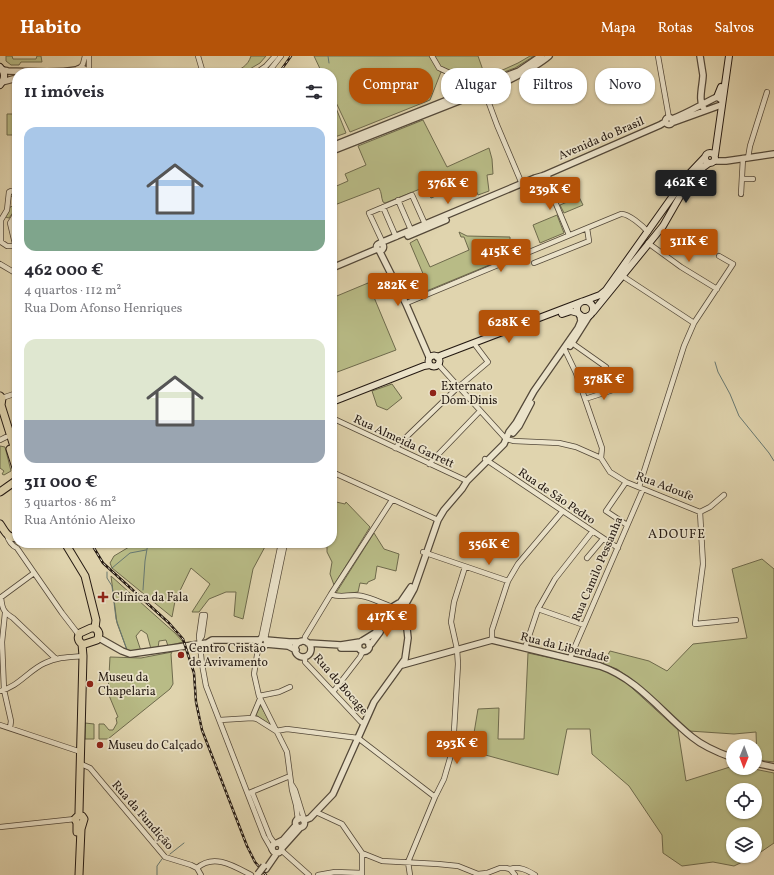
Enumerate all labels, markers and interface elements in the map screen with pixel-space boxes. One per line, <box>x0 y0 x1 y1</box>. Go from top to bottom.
text: Habito <box>20 15 81 41</box>
text: Mapa <box>601 19 636 38</box>
text: Rotas <box>658 19 692 38</box>
text: Salvos <box>714 19 754 38</box>
chip: Comprar <box>349 68 433 104</box>
chip: Alugar <box>441 68 511 104</box>
chip: Filtros <box>519 68 587 104</box>
chip: Novo <box>595 68 655 104</box>
text: 11 imóveis <box>24 81 104 104</box>
icon: filters <box>303 81 325 103</box>
street label: Avenida do Brasil <box>556 113 647 164</box>
icon: home <box>139 153 211 225</box>
pin: 462K € <box>653 170 719 204</box>
pin: 376K € <box>415 171 481 205</box>
text: 462K € <box>664 174 708 192</box>
text: 376K € <box>427 175 469 193</box>
pin: 239K € <box>517 177 583 211</box>
text: 239K € <box>529 181 571 199</box>
pin: 311K € <box>656 229 722 263</box>
text: 311K € <box>670 233 708 251</box>
pin: 415K € <box>468 239 534 273</box>
text: 415K € <box>481 243 521 261</box>
text: 462 000 € <box>24 259 103 282</box>
pin: 282K € <box>365 273 431 307</box>
text: 282K € <box>377 277 419 295</box>
text: 4 quartos · 112 m² <box>24 282 121 300</box>
text: Rua Dom Afonso Henriques <box>24 300 182 318</box>
pin: 628K € <box>476 310 542 344</box>
text: 628K € <box>488 314 530 332</box>
icon: home <box>139 365 211 437</box>
pin: 378K € <box>571 367 637 401</box>
text: 378K € <box>583 371 625 389</box>
place label: Externato Dom Dinis <box>441 379 497 409</box>
marker: Externato Dom Dinis <box>428 388 438 398</box>
street label: Rua Almeida Garrett <box>351 412 456 472</box>
street label: Rua de São Pedro <box>515 465 598 529</box>
street label: Rua Adoufe <box>633 468 696 505</box>
text: 311 000 € <box>24 471 97 494</box>
text: 3 quartos · 86 m² <box>24 494 116 512</box>
text: Rua António Aleixo <box>24 512 135 530</box>
street label: Rua Camilo Pessanha <box>569 514 627 624</box>
district label: ADOUFE <box>648 526 706 544</box>
pin: 356K € <box>456 532 522 566</box>
text: 356K € <box>468 536 510 554</box>
place label: Clínica da Fala <box>112 590 188 606</box>
marker: Clínica da Fala <box>97 591 109 603</box>
pin: 417K € <box>354 604 420 638</box>
text: 417K € <box>367 608 407 626</box>
street label: Rua da Liberdade <box>519 629 611 667</box>
place label: Centro Cristão de Avivamento <box>189 641 268 671</box>
marker: Centro Cristão de Avivamento <box>176 650 186 660</box>
street label: Rua do Bocage <box>309 651 371 719</box>
place label: Museu da Chapelaria <box>98 670 156 700</box>
marker: Museu da Chapelaria <box>85 679 95 689</box>
pin: 293K € <box>424 731 490 765</box>
text: 293K € <box>436 735 478 753</box>
place label: Museu do Calçado <box>108 738 203 754</box>
north arrow <box>726 739 762 775</box>
map controls <box>726 739 762 863</box>
marker: Museu do Calçado <box>95 740 105 750</box>
street label: Rua da Fundição <box>108 778 177 854</box>
button: locate <box>726 783 762 819</box>
button: layers <box>726 827 762 863</box>

